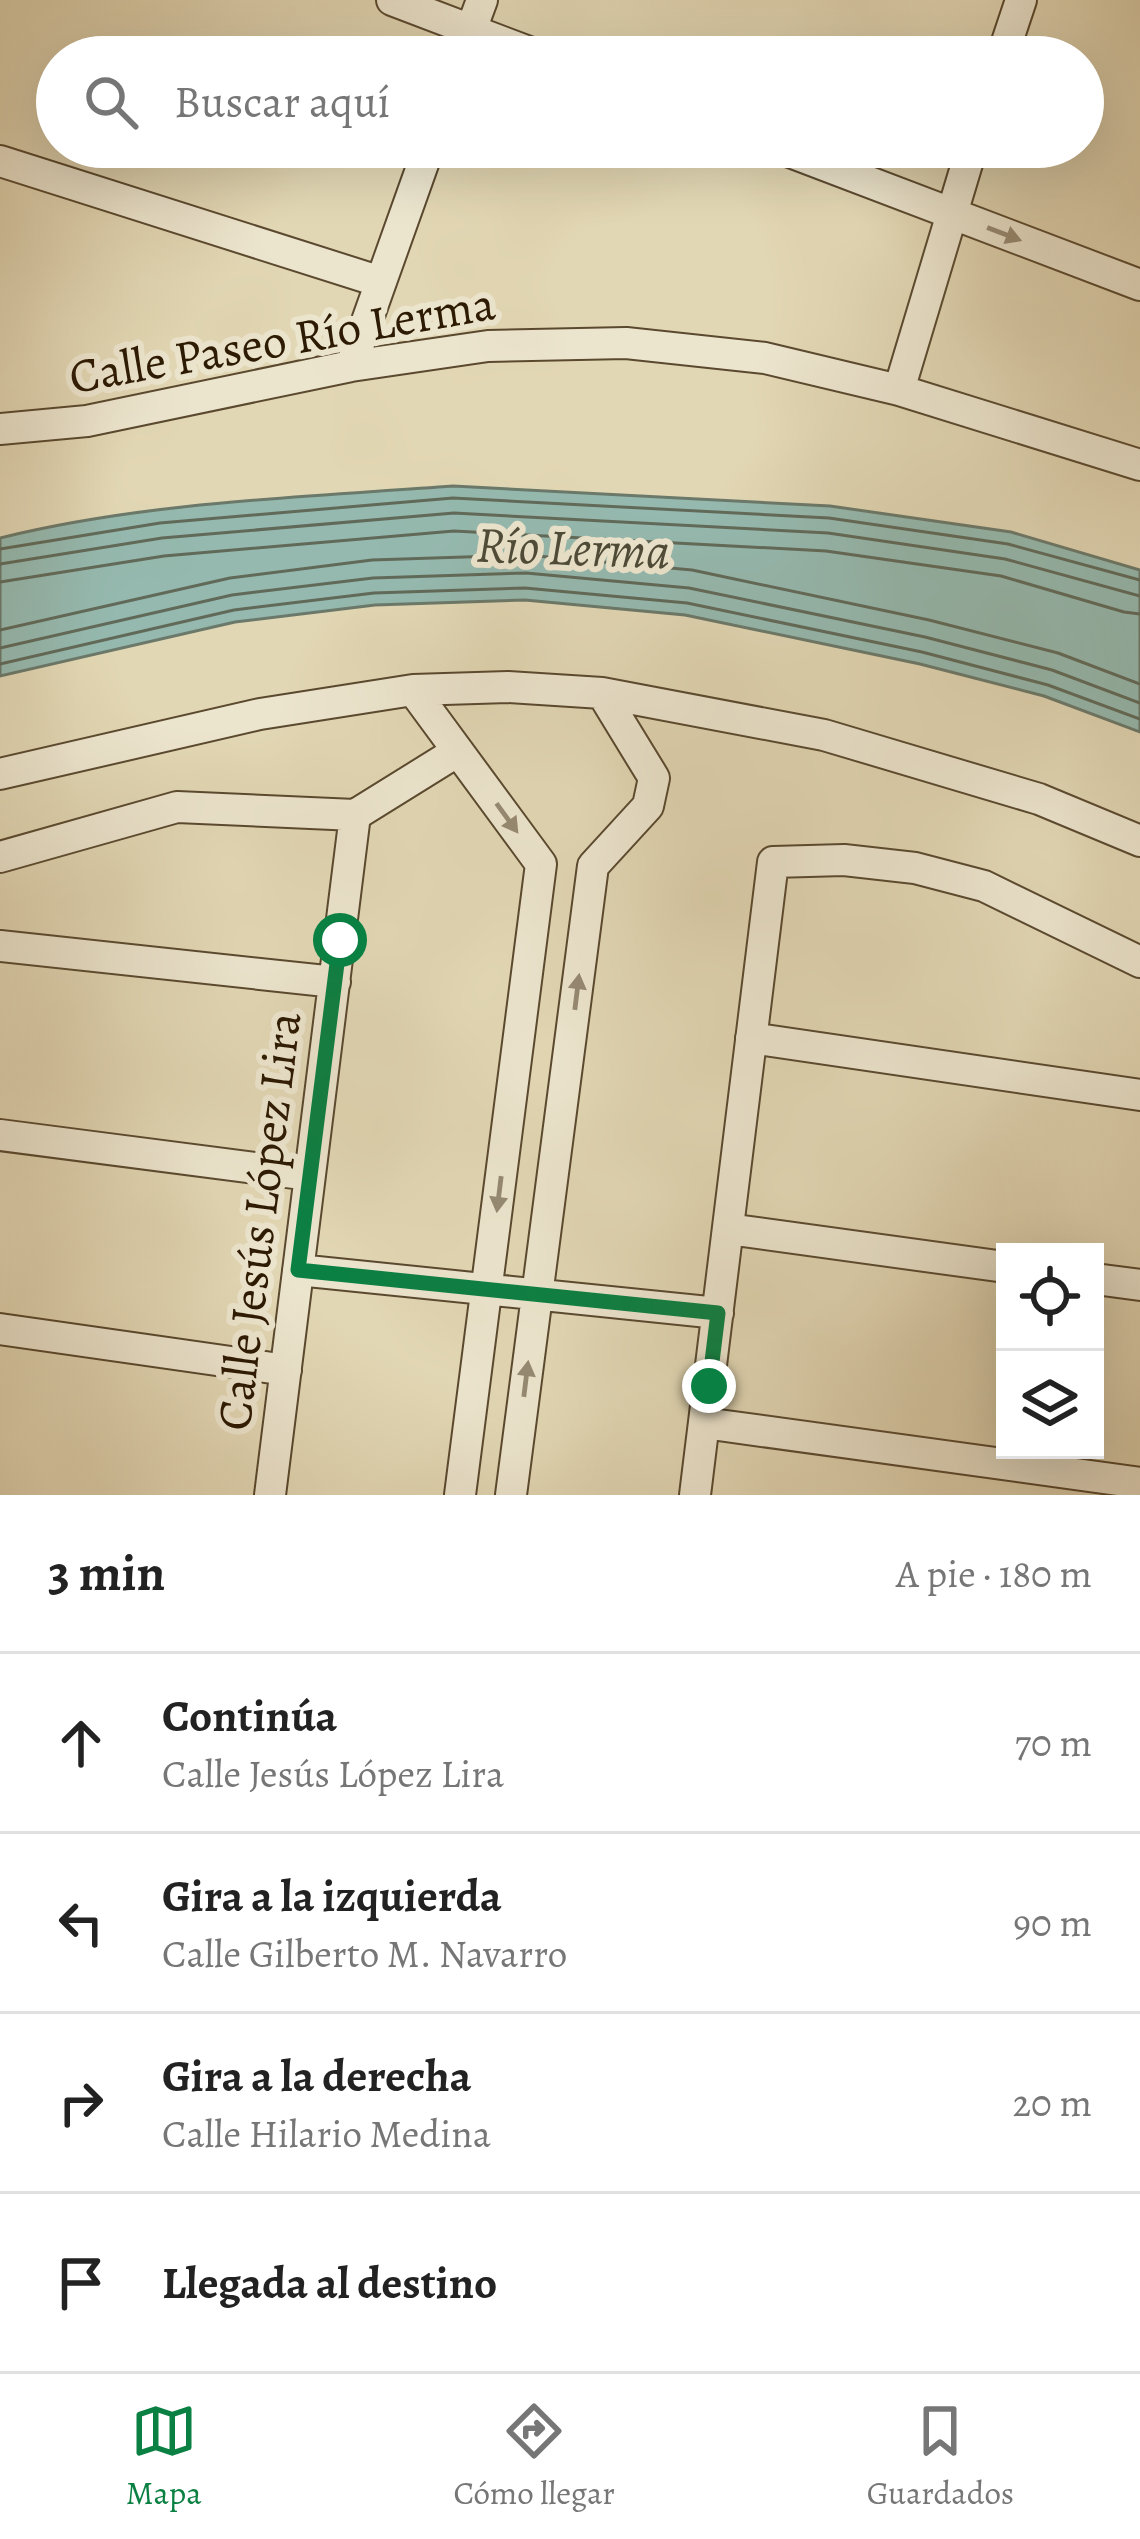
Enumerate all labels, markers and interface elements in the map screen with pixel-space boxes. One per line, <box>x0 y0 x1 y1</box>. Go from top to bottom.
search box <box>36 36 1104 168</box>
icon: search <box>78 69 144 135</box>
text: Buscar aquí <box>174 71 390 133</box>
one-way arrow <box>987 225 1023 244</box>
street label: Calle Paseo Río Lerma <box>64 270 501 410</box>
water label: Río Lerma <box>475 510 671 586</box>
one-way arrow <box>495 802 519 834</box>
route start <box>313 913 367 967</box>
one-way arrow <box>568 973 587 1010</box>
street label: Calle Jesús López Lira <box>201 1007 317 1434</box>
one-way arrow <box>489 1176 508 1214</box>
map controls <box>996 1243 1104 1459</box>
button: locate <box>996 1243 1104 1351</box>
button: layers <box>996 1351 1104 1459</box>
route end <box>682 1359 736 1413</box>
one-way arrow <box>517 1360 536 1397</box>
text: 3 min <box>48 1538 165 1608</box>
text: A pie · 180 m <box>896 1547 1092 1600</box>
text: Continúa <box>162 1685 337 1747</box>
icon: ahead <box>48 1710 114 1776</box>
text: 70 m <box>1015 1716 1092 1769</box>
text: Calle Jesús López Lira <box>162 1747 504 1800</box>
text: Gira a la izquierda <box>162 1865 502 1927</box>
icon: left <box>48 1890 114 1956</box>
text: 90 m <box>1013 1896 1092 1949</box>
text: Calle Gilberto M. Navarro <box>162 1927 567 1980</box>
text: Gira a la derecha <box>162 2045 471 2107</box>
icon: right <box>48 2070 114 2136</box>
text: 20 m <box>1013 2076 1092 2129</box>
text: Calle Hilario Medina <box>162 2107 491 2160</box>
icon: arrive <box>48 2250 114 2316</box>
text: Llegada al destino <box>162 2252 497 2314</box>
tab: Mapa <box>126 2398 202 2515</box>
tab: Cómo llegar <box>453 2398 615 2515</box>
tab: Guardados <box>867 2398 1014 2515</box>

